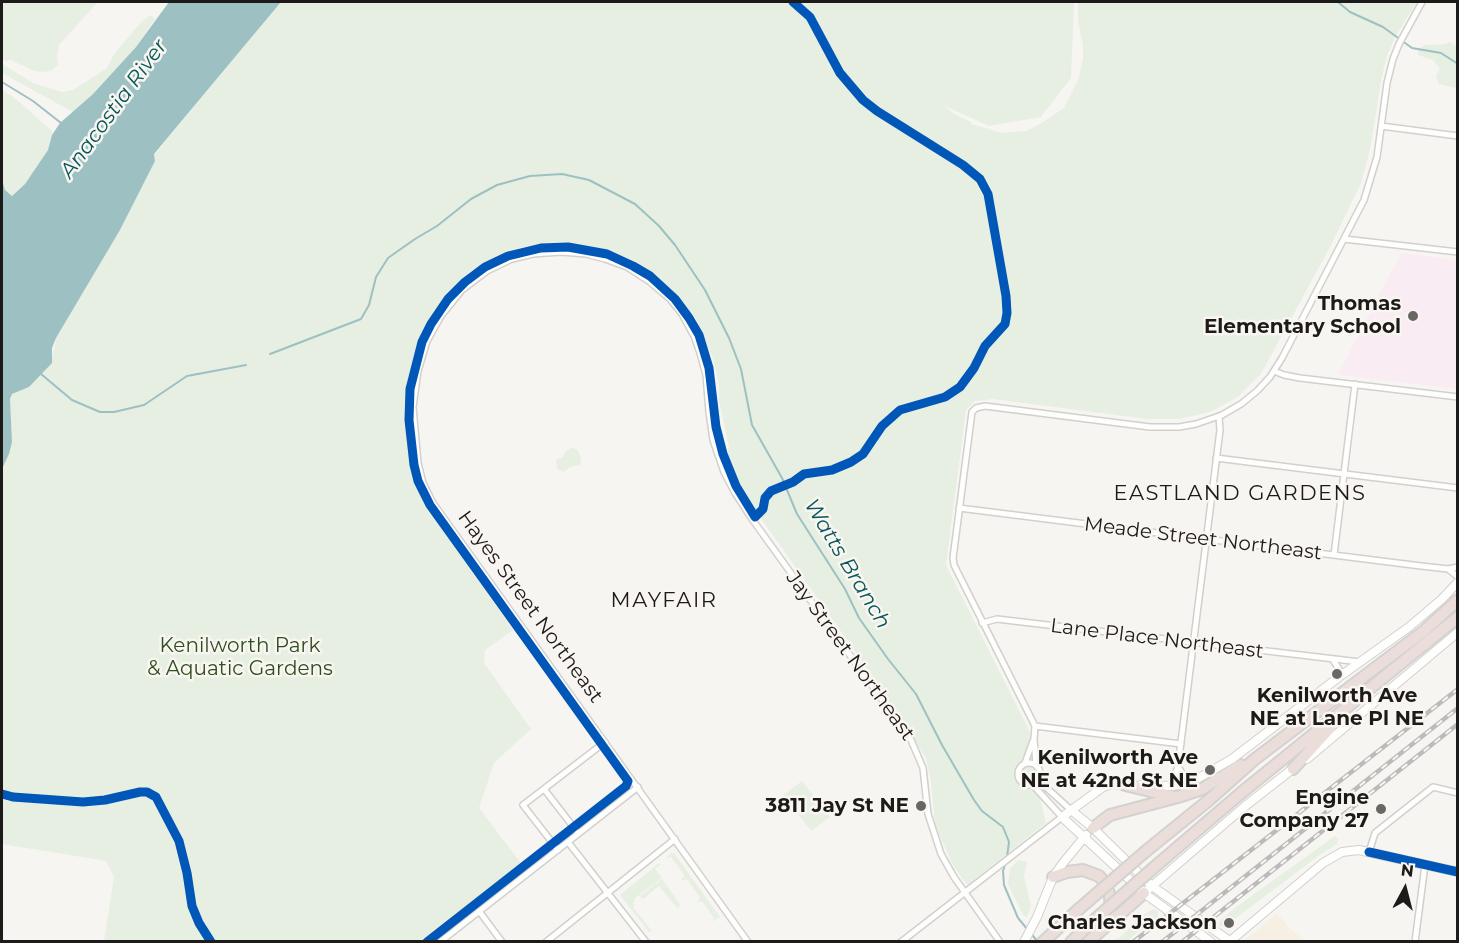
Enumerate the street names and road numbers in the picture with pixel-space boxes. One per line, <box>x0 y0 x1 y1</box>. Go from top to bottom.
street label: Hayes Street Northeast <box>452 506 608 708</box>
street label: Meade Street Northeast <box>1083 512 1323 566</box>
street label: Jay Street Northeast <box>781 567 919 745</box>
street label: Lane Place Northeast <box>1049 614 1265 664</box>

